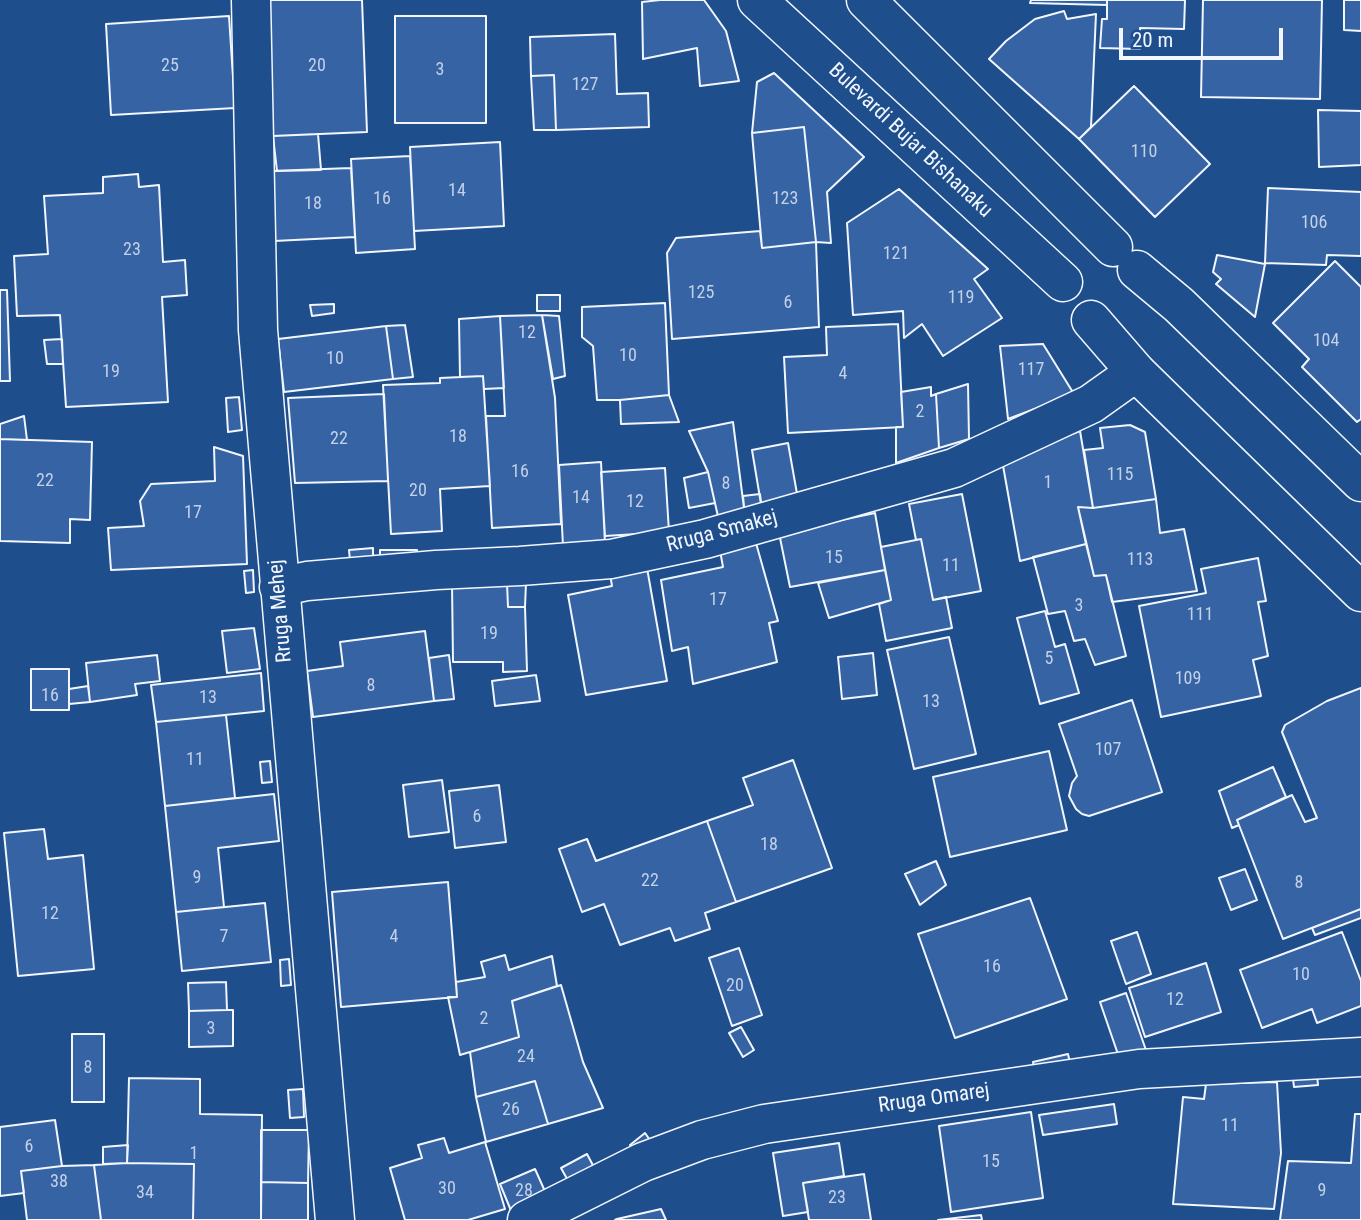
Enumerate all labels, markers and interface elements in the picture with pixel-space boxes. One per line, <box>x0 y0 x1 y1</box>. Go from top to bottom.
scale bar <box>1123 14 1288 58</box>
text: 20 m <box>1132 28 1173 52</box>
house number: 25 <box>161 55 179 77</box>
house number: 20 <box>308 55 326 77</box>
house number: 3 <box>436 59 444 81</box>
street label: Bulevardi Bujar Bishanaku <box>823 59 997 223</box>
house number: 127 <box>572 74 598 96</box>
house number: 110 <box>1131 141 1157 163</box>
house number: 14 <box>448 180 466 202</box>
house number: 16 <box>373 188 391 210</box>
house number: 123 <box>772 188 798 210</box>
house number: 18 <box>304 193 322 215</box>
house number: 106 <box>1301 212 1327 234</box>
house number: 23 <box>123 239 141 261</box>
house number: 121 <box>883 243 909 265</box>
house number: 125 <box>688 282 714 304</box>
house number: 119 <box>948 287 974 309</box>
house number: 6 <box>784 292 792 314</box>
house number: 12 <box>518 322 536 344</box>
house number: 104 <box>1313 330 1339 352</box>
house number: 10 <box>619 345 637 367</box>
house number: 10 <box>326 348 344 370</box>
house number: 117 <box>1018 359 1044 381</box>
house number: 19 <box>102 361 120 383</box>
house number: 4 <box>839 363 847 385</box>
house number: 2 <box>916 401 924 423</box>
house number: 18 <box>449 426 467 448</box>
house number: 22 <box>330 428 348 450</box>
house number: 16 <box>511 461 529 483</box>
house number: 115 <box>1107 464 1133 486</box>
house number: 22 <box>36 470 54 492</box>
house number: 1 <box>1044 472 1052 494</box>
house number: 8 <box>722 473 730 495</box>
house number: 20 <box>409 480 427 502</box>
house number: 14 <box>572 487 590 509</box>
house number: 12 <box>626 491 644 513</box>
house number: 17 <box>184 502 202 524</box>
street label: Rruga Smakej <box>664 505 780 559</box>
house number: 15 <box>825 547 843 569</box>
house number: 113 <box>1127 549 1153 571</box>
house number: 11 <box>942 555 960 577</box>
street label: Rruga Mehej <box>264 558 298 664</box>
house number: 17 <box>709 589 727 611</box>
house number: 3 <box>1075 595 1083 617</box>
house number: 111 <box>1187 604 1213 626</box>
house number: 19 <box>480 623 498 645</box>
house number: 5 <box>1045 648 1053 670</box>
house number: 109 <box>1175 668 1201 690</box>
house number: 8 <box>367 675 375 697</box>
house number: 16 <box>41 685 59 707</box>
house number: 13 <box>199 687 217 709</box>
house number: 13 <box>922 691 940 713</box>
house number: 107 <box>1095 739 1121 761</box>
house number: 11 <box>186 749 204 771</box>
house number: 6 <box>473 806 481 828</box>
house number: 18 <box>760 834 778 856</box>
house number: 9 <box>193 867 201 889</box>
house number: 22 <box>641 870 659 892</box>
house number: 8 <box>1295 872 1303 894</box>
house number: 12 <box>41 903 59 925</box>
house number: 7 <box>220 926 228 948</box>
house number: 4 <box>390 926 398 948</box>
house number: 16 <box>983 956 1001 978</box>
house number: 10 <box>1292 964 1310 986</box>
house number: 20 <box>726 975 744 997</box>
house number: 12 <box>1166 989 1184 1011</box>
house number: 2 <box>480 1008 488 1030</box>
house number: 3 <box>207 1018 215 1040</box>
house number: 24 <box>517 1046 535 1068</box>
house number: 8 <box>84 1057 92 1079</box>
street label: Rruga Omarej <box>877 1079 991 1119</box>
house number: 26 <box>502 1099 520 1121</box>
house number: 11 <box>1221 1115 1239 1137</box>
house number: 6 <box>25 1136 33 1158</box>
house number: 1 <box>190 1143 198 1165</box>
house number: 15 <box>982 1151 1000 1173</box>
house number: 38 <box>50 1171 68 1193</box>
house number: 30 <box>438 1178 456 1200</box>
house number: 28 <box>515 1180 533 1202</box>
house number: 9 <box>1318 1180 1326 1202</box>
house number: 34 <box>136 1182 154 1204</box>
house number: 23 <box>828 1187 846 1209</box>

